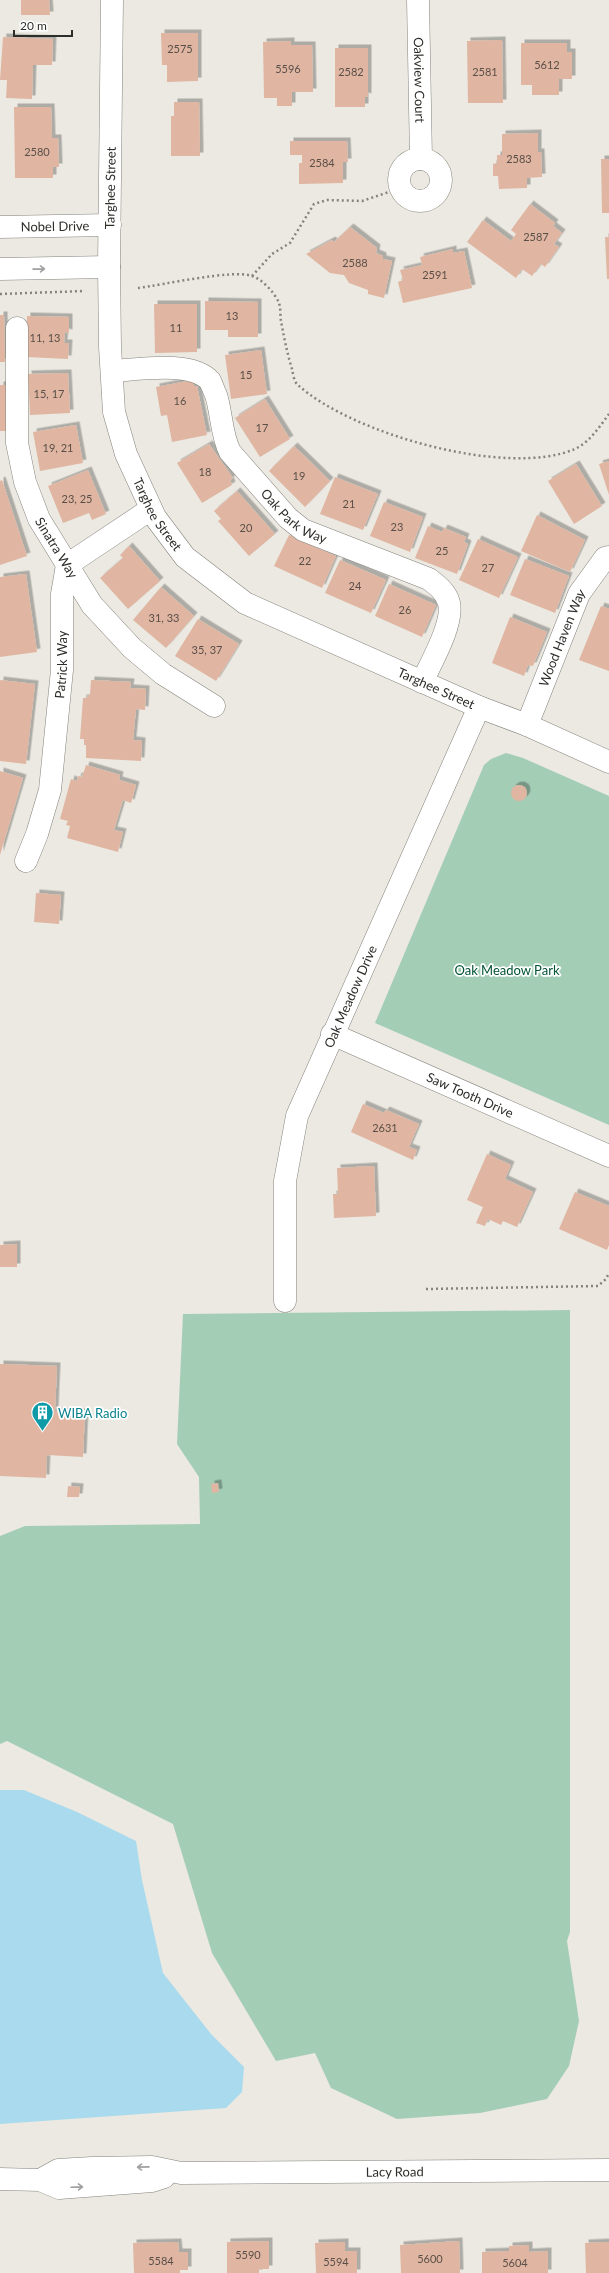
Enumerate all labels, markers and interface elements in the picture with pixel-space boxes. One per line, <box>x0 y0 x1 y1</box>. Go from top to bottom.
scale bar <box>14 12 72 38</box>
text: 20 m <box>20 18 47 33</box>
street label: Oakview Court <box>411 37 428 123</box>
house number: 2575 <box>167 42 193 55</box>
house number: 5612 <box>534 58 560 71</box>
house number: 5596 <box>275 62 301 75</box>
house number: 2582 <box>338 65 364 78</box>
house number: 2581 <box>472 65 498 78</box>
house number: 2580 <box>24 145 50 158</box>
street label: Targhee Street <box>101 146 119 229</box>
house number: 2583 <box>506 152 532 165</box>
house number: 2584 <box>309 156 335 169</box>
street label: Nobel Drive <box>21 217 90 235</box>
house number: 2587 <box>523 230 549 243</box>
house number: 2588 <box>342 256 368 269</box>
one-way arrow <box>32 265 45 273</box>
house number: 2591 <box>422 268 448 281</box>
house number: 13 <box>226 309 238 322</box>
house number: 11 <box>170 321 182 334</box>
house number: 11, 13 <box>30 331 60 344</box>
house number: 15 <box>240 368 252 381</box>
house number: 15, 17 <box>34 387 64 400</box>
house number: 16 <box>174 394 186 407</box>
house number: 17 <box>256 421 268 434</box>
house number: 19, 21 <box>43 441 73 454</box>
house number: 18 <box>199 465 211 478</box>
house number: 19 <box>293 469 305 482</box>
street label: Targhee Street <box>130 475 186 554</box>
street label: Oak Park Way <box>258 485 330 547</box>
house number: 23, 25 <box>62 492 92 505</box>
house number: 21 <box>343 497 355 510</box>
street label: Sinatra Way <box>32 514 82 581</box>
house number: 23 <box>391 520 403 533</box>
house number: 20 <box>240 521 253 534</box>
house number: 25 <box>436 544 448 557</box>
house number: 22 <box>299 554 311 567</box>
house number: 27 <box>482 561 494 574</box>
house number: 24 <box>349 579 362 592</box>
street label: Wood Haven Way <box>535 585 589 689</box>
house number: 26 <box>399 603 411 616</box>
house number: 31, 33 <box>149 611 179 624</box>
street label: Patrick Way <box>51 630 70 699</box>
house number: 35, 37 <box>192 643 222 656</box>
street label: Targhee Street <box>395 664 477 712</box>
street label: Oak Meadow Drive <box>320 942 380 1050</box>
park label: Oak Meadow Park <box>454 962 560 978</box>
street label: Saw Tooth Drive <box>424 1069 516 1121</box>
house number: 2631 <box>372 1121 398 1134</box>
building icon: WIBA Radio <box>29 1400 55 1433</box>
place label: WIBA Radio <box>58 1405 127 1421</box>
one-way arrow <box>137 2163 150 2171</box>
street label: Lacy Road <box>366 2163 424 2180</box>
one-way arrow <box>70 2183 83 2191</box>
house number: 5590 <box>235 2248 261 2261</box>
house number: 5600 <box>417 2252 443 2265</box>
house number: 5584 <box>148 2254 174 2267</box>
house number: 5594 <box>323 2255 349 2268</box>
house number: 5604 <box>502 2256 528 2269</box>

